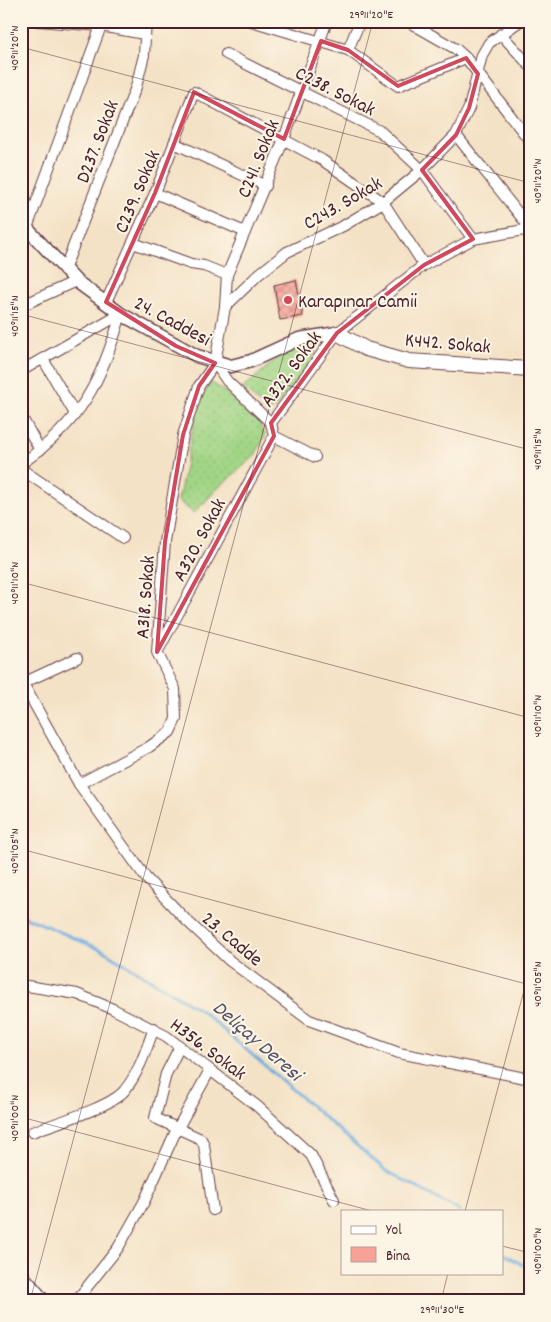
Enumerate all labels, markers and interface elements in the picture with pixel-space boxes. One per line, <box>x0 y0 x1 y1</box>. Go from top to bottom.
text: 29°11'20"E <box>349 7 393 24</box>
text: 40°11'20"N <box>7 25 24 70</box>
street label: C238. Sokak <box>290 60 380 125</box>
street label: D237. Sokak <box>70 96 127 188</box>
street label: C241. Sokak <box>231 116 288 203</box>
street label: C239. Sokak <box>109 146 169 238</box>
text: 40°11'20"N <box>530 158 547 203</box>
street label: C243. Sokak <box>299 171 388 239</box>
place label: Karapınar Camii <box>298 289 418 317</box>
street label: 24. Caddesi <box>128 291 215 355</box>
marker: Karapınar Camii <box>282 294 294 306</box>
text: 40°11'15"N <box>7 295 24 337</box>
street label: A322. Sokak <box>255 326 330 414</box>
street label: K442. Sokak <box>404 327 492 363</box>
text: 40°11'15"N <box>530 428 547 470</box>
street label: A320. Sokak <box>167 494 234 587</box>
street label: A318. Sokak <box>130 555 164 640</box>
text: 40°11'10"N <box>7 562 24 604</box>
text: 40°11'10"N <box>530 695 547 737</box>
text: 40°11'05"N <box>7 828 24 874</box>
street label: 23. Cadde <box>194 906 268 974</box>
text: 40°11'05"N <box>530 961 547 1007</box>
water label: Deliçay Deresi <box>205 995 310 1092</box>
street label: H356. Sokak <box>163 1012 251 1089</box>
text: 40°11'00"N <box>7 1095 24 1141</box>
legend <box>341 1210 504 1274</box>
text: Yol <box>386 1220 402 1242</box>
text: 40°11'00"N <box>530 1228 547 1274</box>
text: Bina <box>386 1246 411 1268</box>
text: 29°11'30"E <box>420 1302 464 1319</box>

